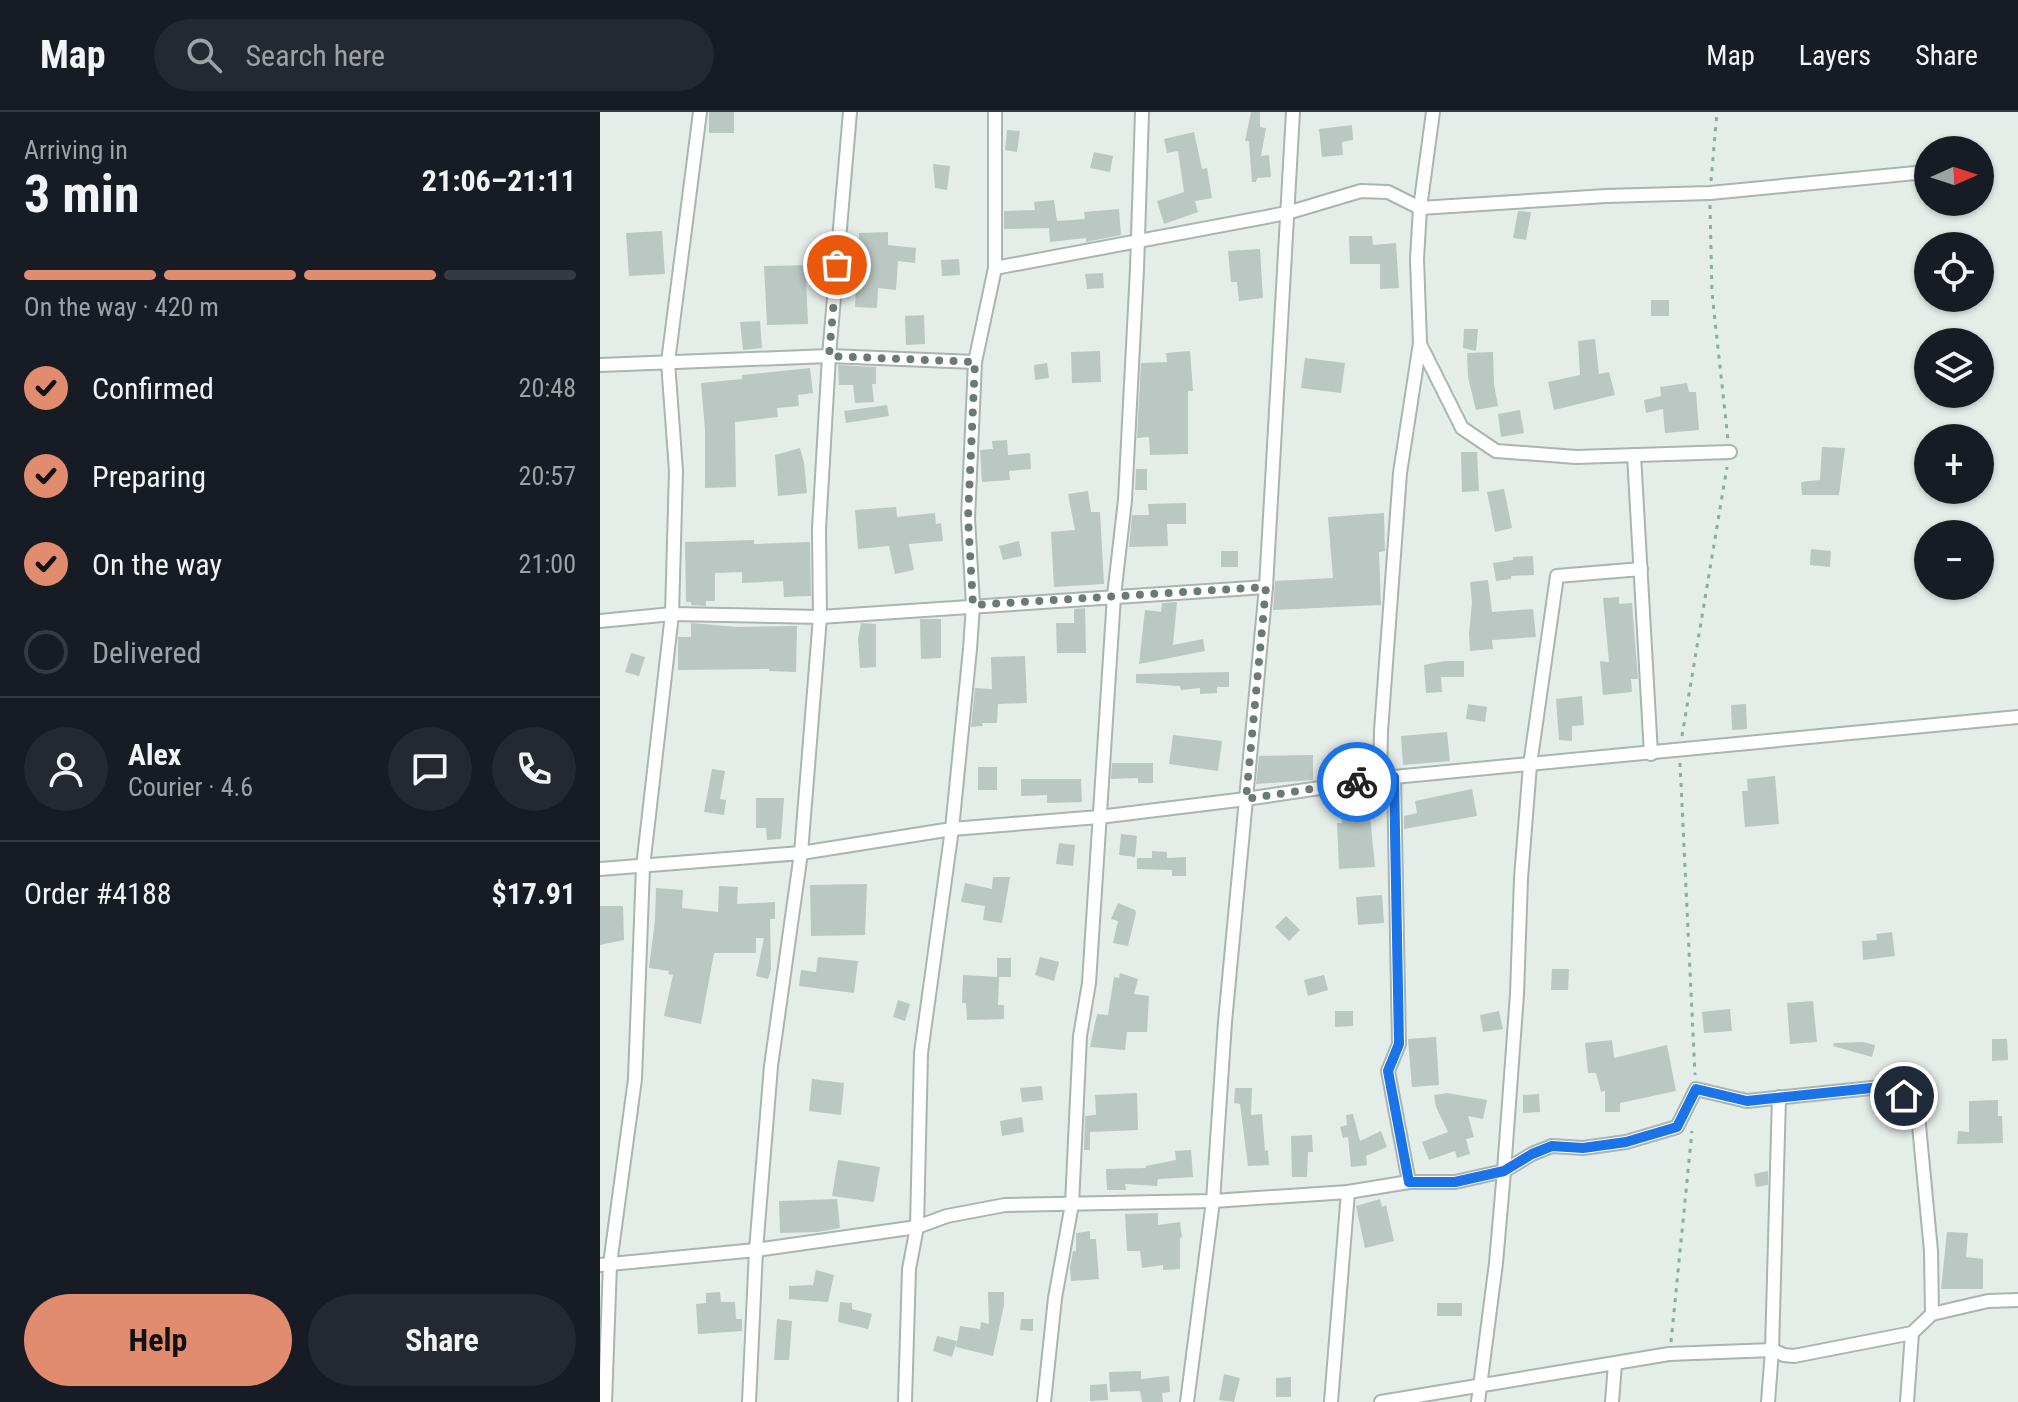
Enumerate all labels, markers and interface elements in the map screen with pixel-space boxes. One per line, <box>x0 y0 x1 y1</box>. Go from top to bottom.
search box <box>154 19 714 91</box>
text: Map <box>40 33 106 77</box>
icon: search <box>182 33 226 77</box>
text: Search here <box>246 38 385 73</box>
text: Map <box>1706 39 1755 72</box>
text: Layers <box>1799 39 1871 72</box>
text: Share <box>1915 39 1978 72</box>
text: Arriving in <box>24 135 128 165</box>
north arrow <box>1914 136 1994 216</box>
map controls <box>1914 136 1994 600</box>
text: 21:06–21:11 <box>422 163 576 198</box>
text: 3 min <box>24 164 140 225</box>
pin <box>803 231 871 299</box>
button: locate <box>1914 232 1994 312</box>
icon: bag <box>815 243 859 287</box>
text: On the way · 420 m <box>24 292 219 322</box>
button: layers <box>1914 328 1994 408</box>
icon: check <box>24 366 68 410</box>
text: Confirmed <box>92 371 214 406</box>
text: 20:48 <box>519 373 576 403</box>
button: + <box>1914 424 1994 504</box>
icon: check <box>24 454 68 498</box>
text: Preparing <box>92 459 206 494</box>
text: 20:57 <box>519 461 576 491</box>
button: − <box>1914 520 1994 600</box>
icon: check <box>24 542 68 586</box>
text: On the way <box>92 547 222 582</box>
text: 21:00 <box>519 549 576 579</box>
text: Delivered <box>92 635 201 670</box>
button: person <box>24 727 108 811</box>
button: chat <box>388 727 472 811</box>
button: phone <box>492 727 576 811</box>
text: Alex <box>128 737 181 772</box>
courier <box>1317 742 1397 822</box>
icon: bike <box>1335 760 1379 804</box>
text: Courier · 4.6 <box>128 772 253 802</box>
text: Order #4188 <box>24 876 172 911</box>
text: $17.91 <box>491 876 576 911</box>
pin <box>1870 1062 1938 1130</box>
icon: home <box>1882 1074 1926 1118</box>
button: Help <box>24 1294 292 1386</box>
button: Share <box>308 1294 576 1386</box>

